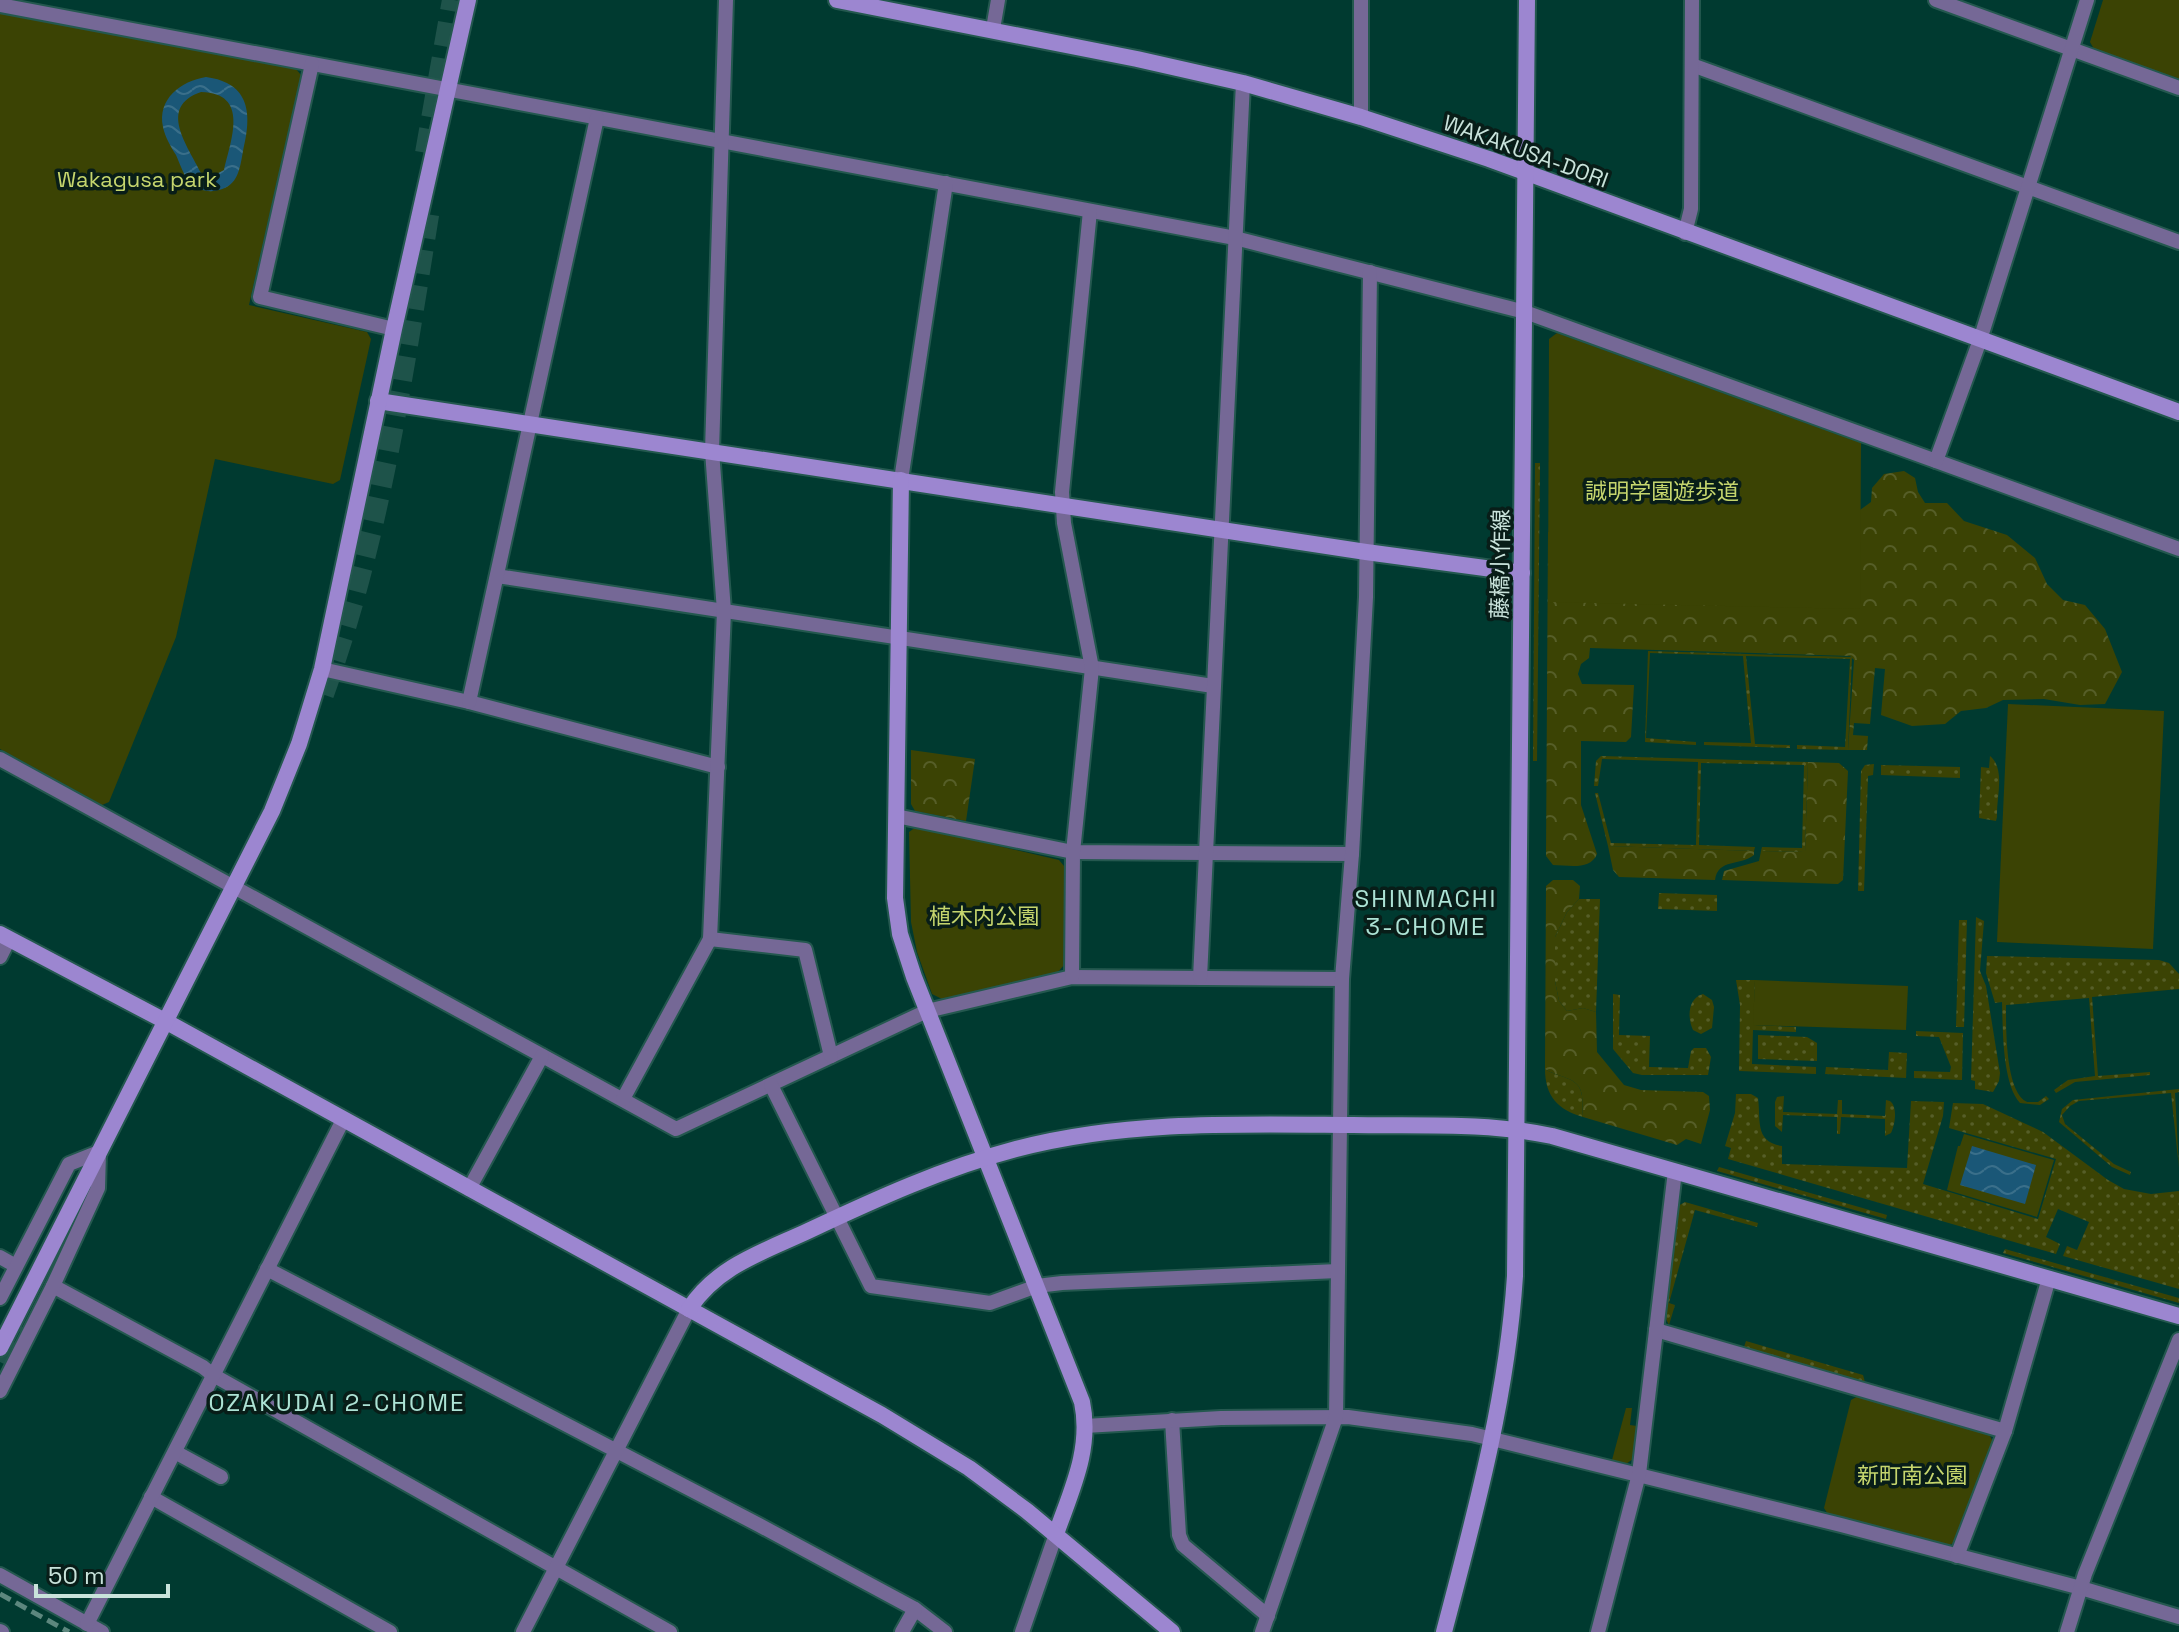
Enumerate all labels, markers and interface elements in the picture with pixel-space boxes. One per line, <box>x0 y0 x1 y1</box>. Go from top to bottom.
street label: WAKAKUSA-DORI <box>1440 108 1612 194</box>
park label: Wakagusa park <box>57 165 217 193</box>
park label: 誠明学園遊歩道 <box>1585 477 1739 505</box>
street label: 藤橋小作線 <box>1485 509 1515 619</box>
district label: SHINMACHI 3-CHOME <box>1355 883 1497 942</box>
park label: 植木内公園 <box>929 902 1039 930</box>
district label: OZAKUDAI 2-CHOME <box>209 1387 465 1418</box>
park label: 新町南公園 <box>1857 1461 1967 1489</box>
scale bar <box>36 1548 168 1598</box>
text: 50 m <box>48 1560 105 1591</box>

